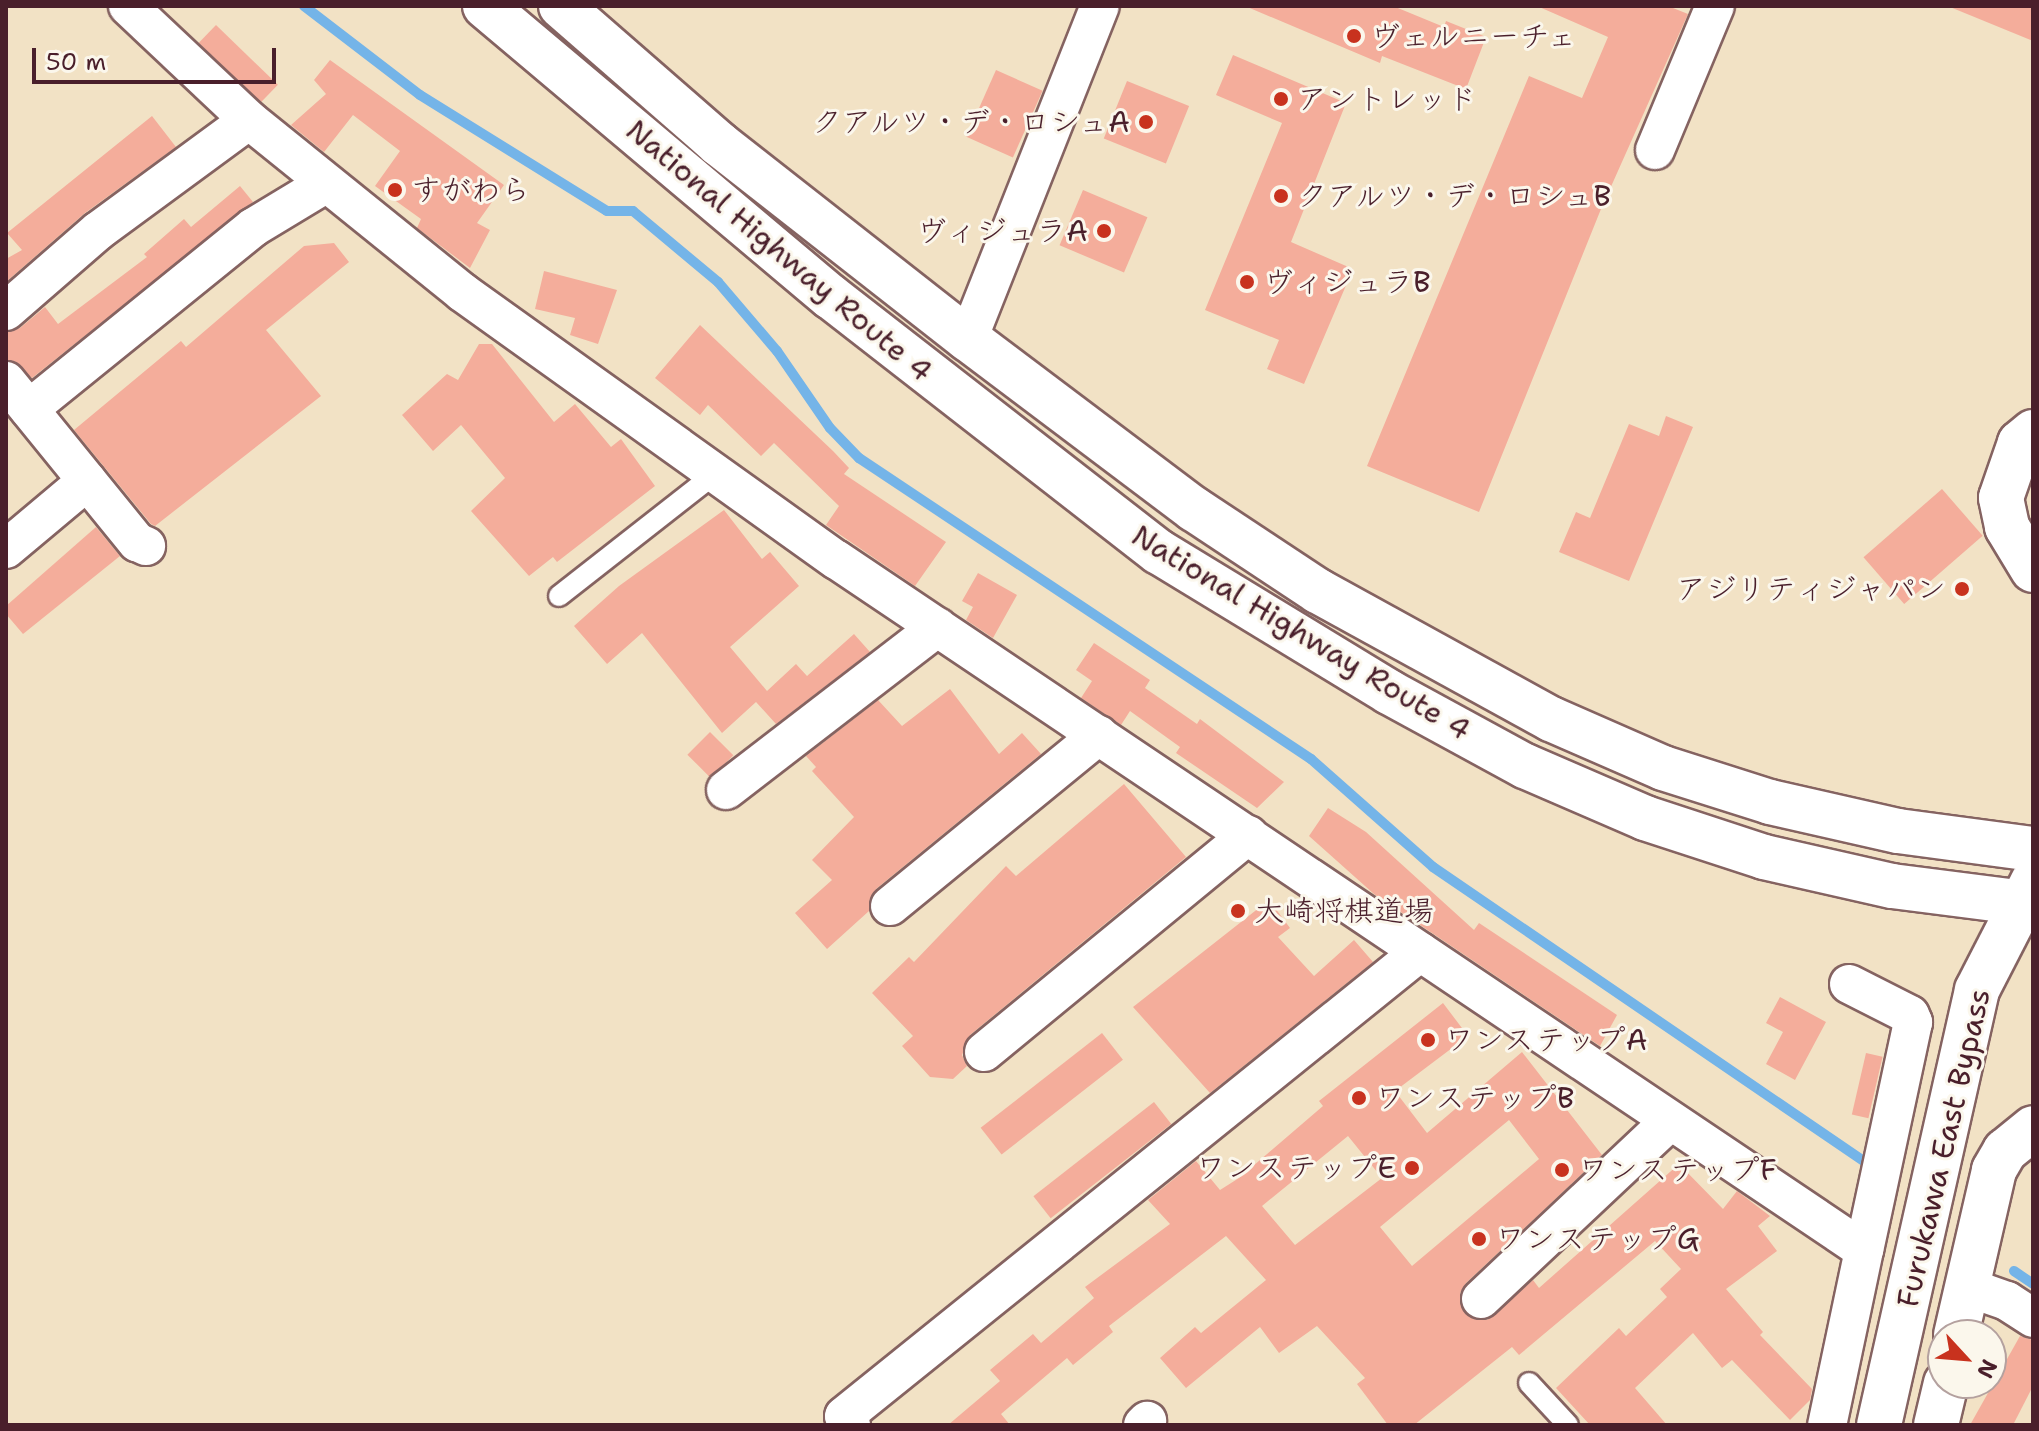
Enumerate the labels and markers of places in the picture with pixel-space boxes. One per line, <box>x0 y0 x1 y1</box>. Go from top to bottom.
place label: ヴェルニーチェ <box>1370 18 1579 54</box>
marker: ヴェルニーチェ <box>1345 27 1363 45</box>
place label: アントレッド <box>1297 81 1477 117</box>
marker: アントレッド <box>1272 90 1290 108</box>
place label: クアルツ・デ・ロシュA <box>808 104 1130 140</box>
marker: クアルツ・デ・ロシュA <box>1137 113 1155 131</box>
place label: すがわら <box>411 172 531 208</box>
place label: クアルツ・デ・ロシュB <box>1297 178 1615 214</box>
marker: すがわら <box>386 181 404 199</box>
marker: クアルツ・デ・ロシュB <box>1272 187 1290 205</box>
place label: ヴィジュラA <box>916 213 1088 249</box>
marker: ヴィジュラA <box>1095 222 1113 240</box>
place label: ヴィジュラB <box>1263 264 1431 300</box>
marker: ヴィジュラB <box>1238 273 1256 291</box>
place label: アジリティジャパン <box>1676 571 1946 607</box>
marker: アジリティジャパン <box>1953 580 1971 598</box>
place label: 大崎将棋道場 <box>1254 893 1434 929</box>
marker: 大崎将棋道場 <box>1229 902 1247 920</box>
place label: ワンステップA <box>1444 1022 1646 1058</box>
marker: ワンステップA <box>1419 1031 1437 1049</box>
place label: ワンステップB <box>1375 1080 1573 1116</box>
marker: ワンステップB <box>1350 1089 1368 1107</box>
place label: ワンステップE <box>1197 1150 1396 1186</box>
place label: ワンステップF <box>1578 1152 1775 1188</box>
marker: ワンステップE <box>1403 1159 1421 1177</box>
marker: ワンステップF <box>1553 1161 1571 1179</box>
place label: ワンステップG <box>1495 1221 1698 1257</box>
marker: ワンステップG <box>1470 1230 1488 1248</box>

